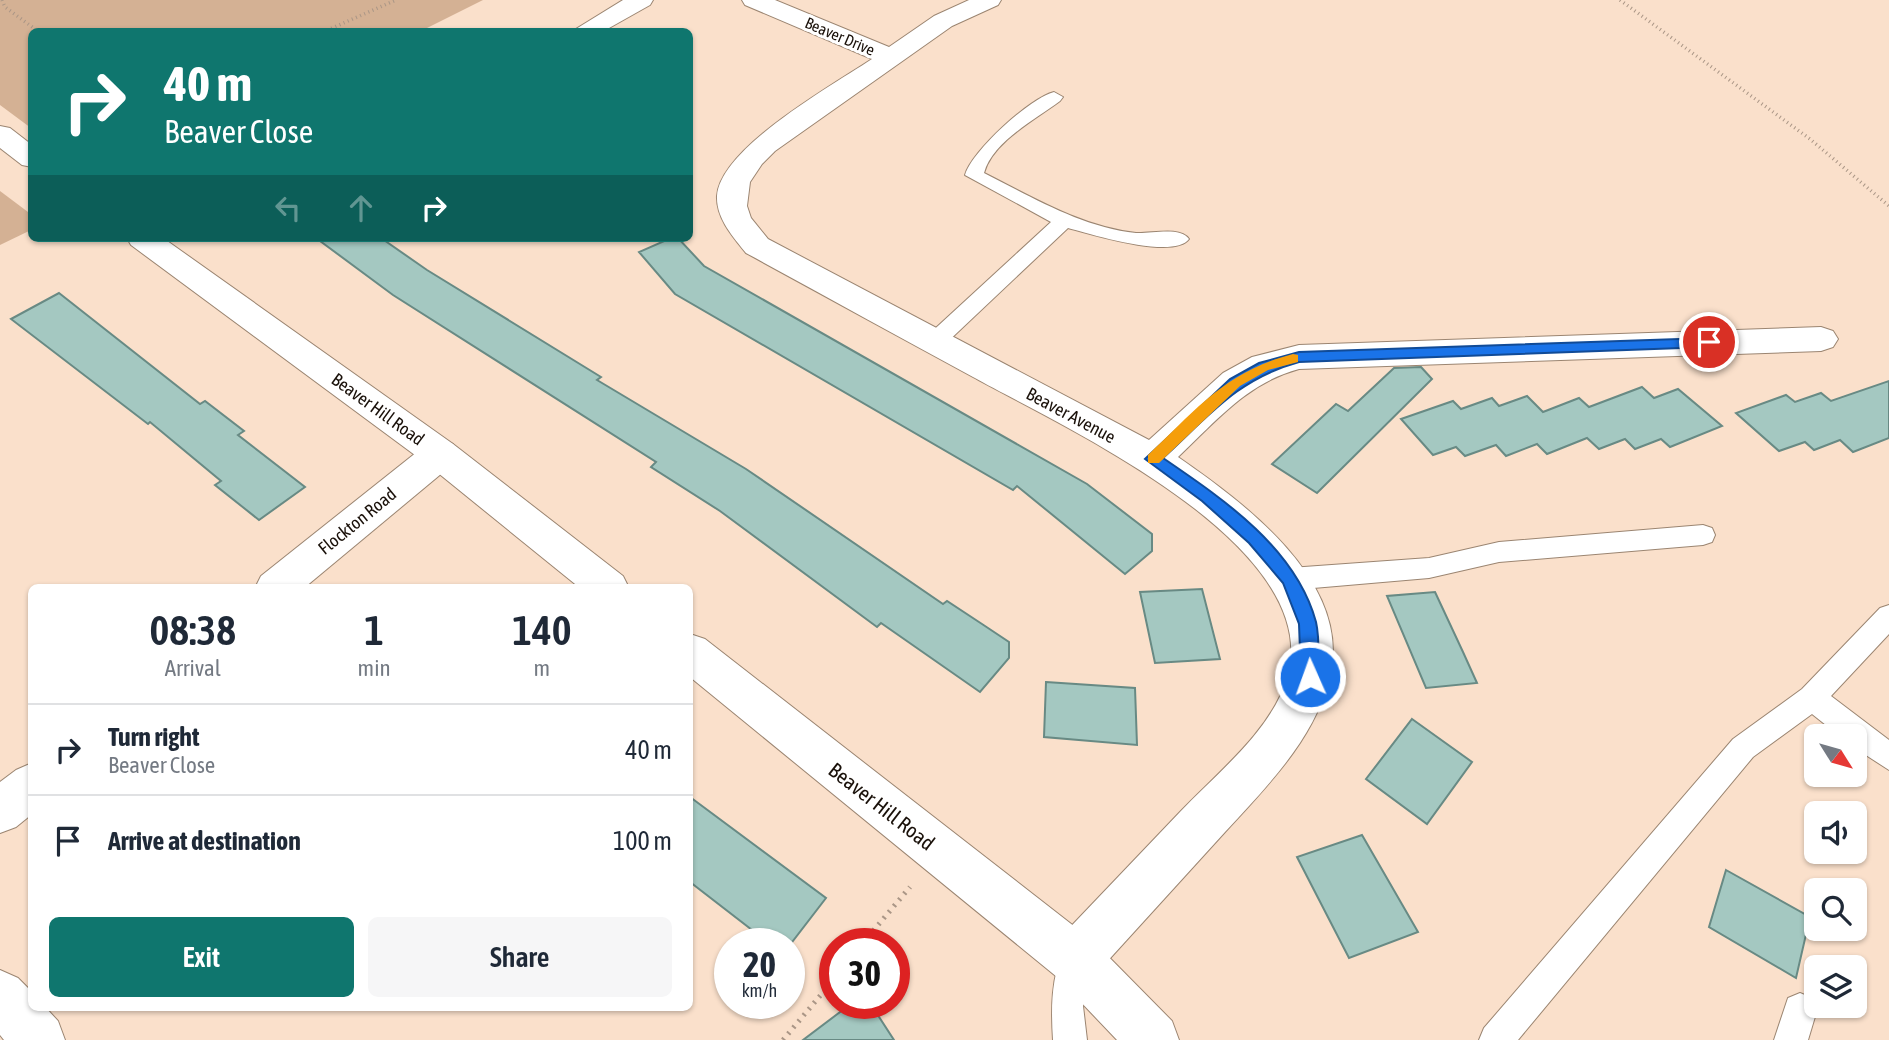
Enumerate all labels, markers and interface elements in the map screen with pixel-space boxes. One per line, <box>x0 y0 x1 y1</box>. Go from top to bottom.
street label: Beaver Drive <box>802 13 878 59</box>
text: 40 m <box>164 55 252 111</box>
icon: right <box>49 56 140 147</box>
text: Beaver Close <box>164 113 313 150</box>
icon: left <box>269 189 307 227</box>
icon: ahead <box>342 189 380 227</box>
icon: right <box>415 189 453 227</box>
pin <box>1679 312 1739 372</box>
icon: arrive <box>1690 323 1728 361</box>
street label: Beaver Hill Road <box>328 368 428 450</box>
street label: Beaver Avenue <box>1023 383 1119 447</box>
street label: Flockton Road <box>314 483 400 559</box>
text: 08:38 <box>150 606 236 654</box>
text: 1 <box>364 606 384 654</box>
text: 140 <box>512 606 571 654</box>
position arrow <box>1273 640 1347 714</box>
text: Arrival <box>165 655 221 681</box>
text: min <box>358 655 391 681</box>
text: m <box>534 655 550 681</box>
text: Turn right <box>108 722 199 752</box>
north arrow <box>1804 724 1867 788</box>
map controls <box>1804 724 1867 1018</box>
icon: right <box>49 731 87 769</box>
text: 40 m <box>625 735 672 765</box>
text: Beaver Close <box>108 752 215 778</box>
street label: Beaver Hill Road <box>824 757 940 855</box>
button: sound <box>1804 801 1867 864</box>
icon: arrive <box>49 822 87 860</box>
text: Arrive at destination <box>108 826 301 856</box>
text: 100 m <box>613 826 672 856</box>
button: search <box>1804 878 1867 941</box>
button: Exit <box>49 917 354 997</box>
button: Share <box>368 917 672 997</box>
speed limit sign: 30 <box>819 928 910 1019</box>
text: 20 <box>743 944 776 984</box>
button: layers <box>1804 955 1867 1018</box>
text: km/h <box>742 980 777 1001</box>

